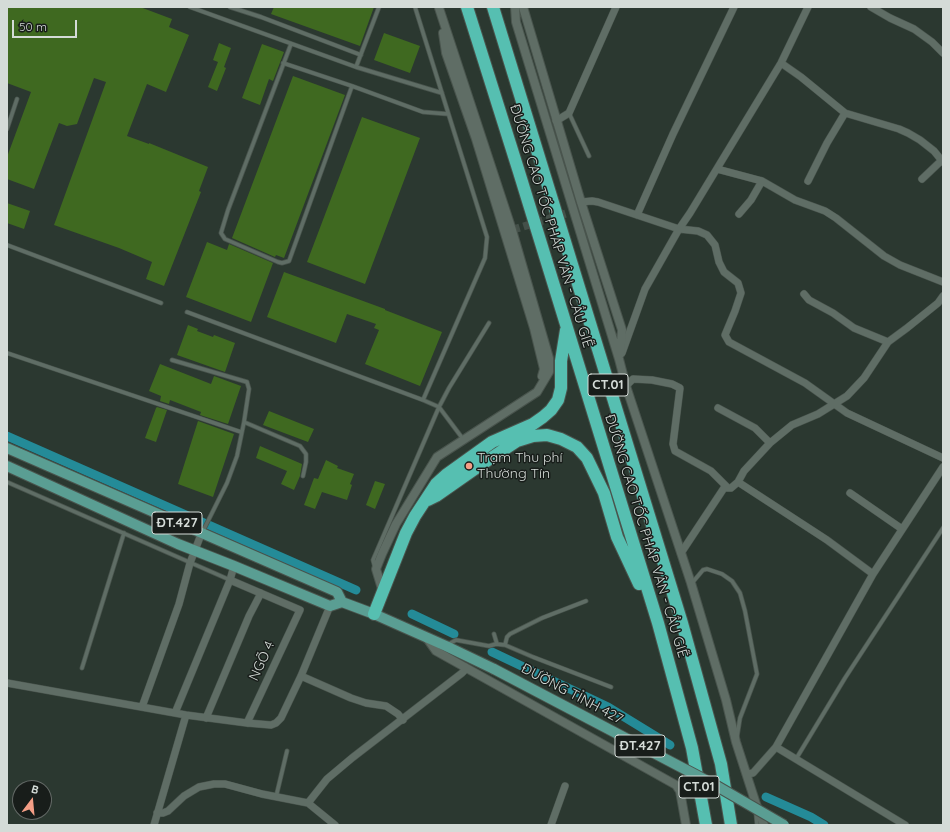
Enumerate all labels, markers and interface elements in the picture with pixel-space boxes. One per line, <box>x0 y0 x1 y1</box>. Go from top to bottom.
scale bar <box>14 12 79 38</box>
text: 50 m <box>19 19 47 34</box>
street label: ĐƯỜNG CAO TỐC PHÁP VÂN - CẦU GIẼ <box>506 102 596 350</box>
road number: CT.01 <box>588 374 628 396</box>
street label: ĐƯỜNG CAO TỐC PHÁP VÂN - CẦU GIẼ <box>601 412 691 660</box>
place label: Trạm Thu phí Thường Tín <box>477 450 563 482</box>
marker: Trạm Thu phí Thường Tín <box>464 461 474 471</box>
road number: ĐT.427 <box>152 512 202 534</box>
street label: NGÕ 4 <box>246 638 278 684</box>
street label: ĐƯỜNG TỈNH 427 <box>518 660 626 728</box>
road number: ĐT.427 <box>615 735 665 757</box>
road number: CT.01 <box>679 776 719 798</box>
north arrow <box>12 780 52 820</box>
text: B <box>30 782 40 797</box>

